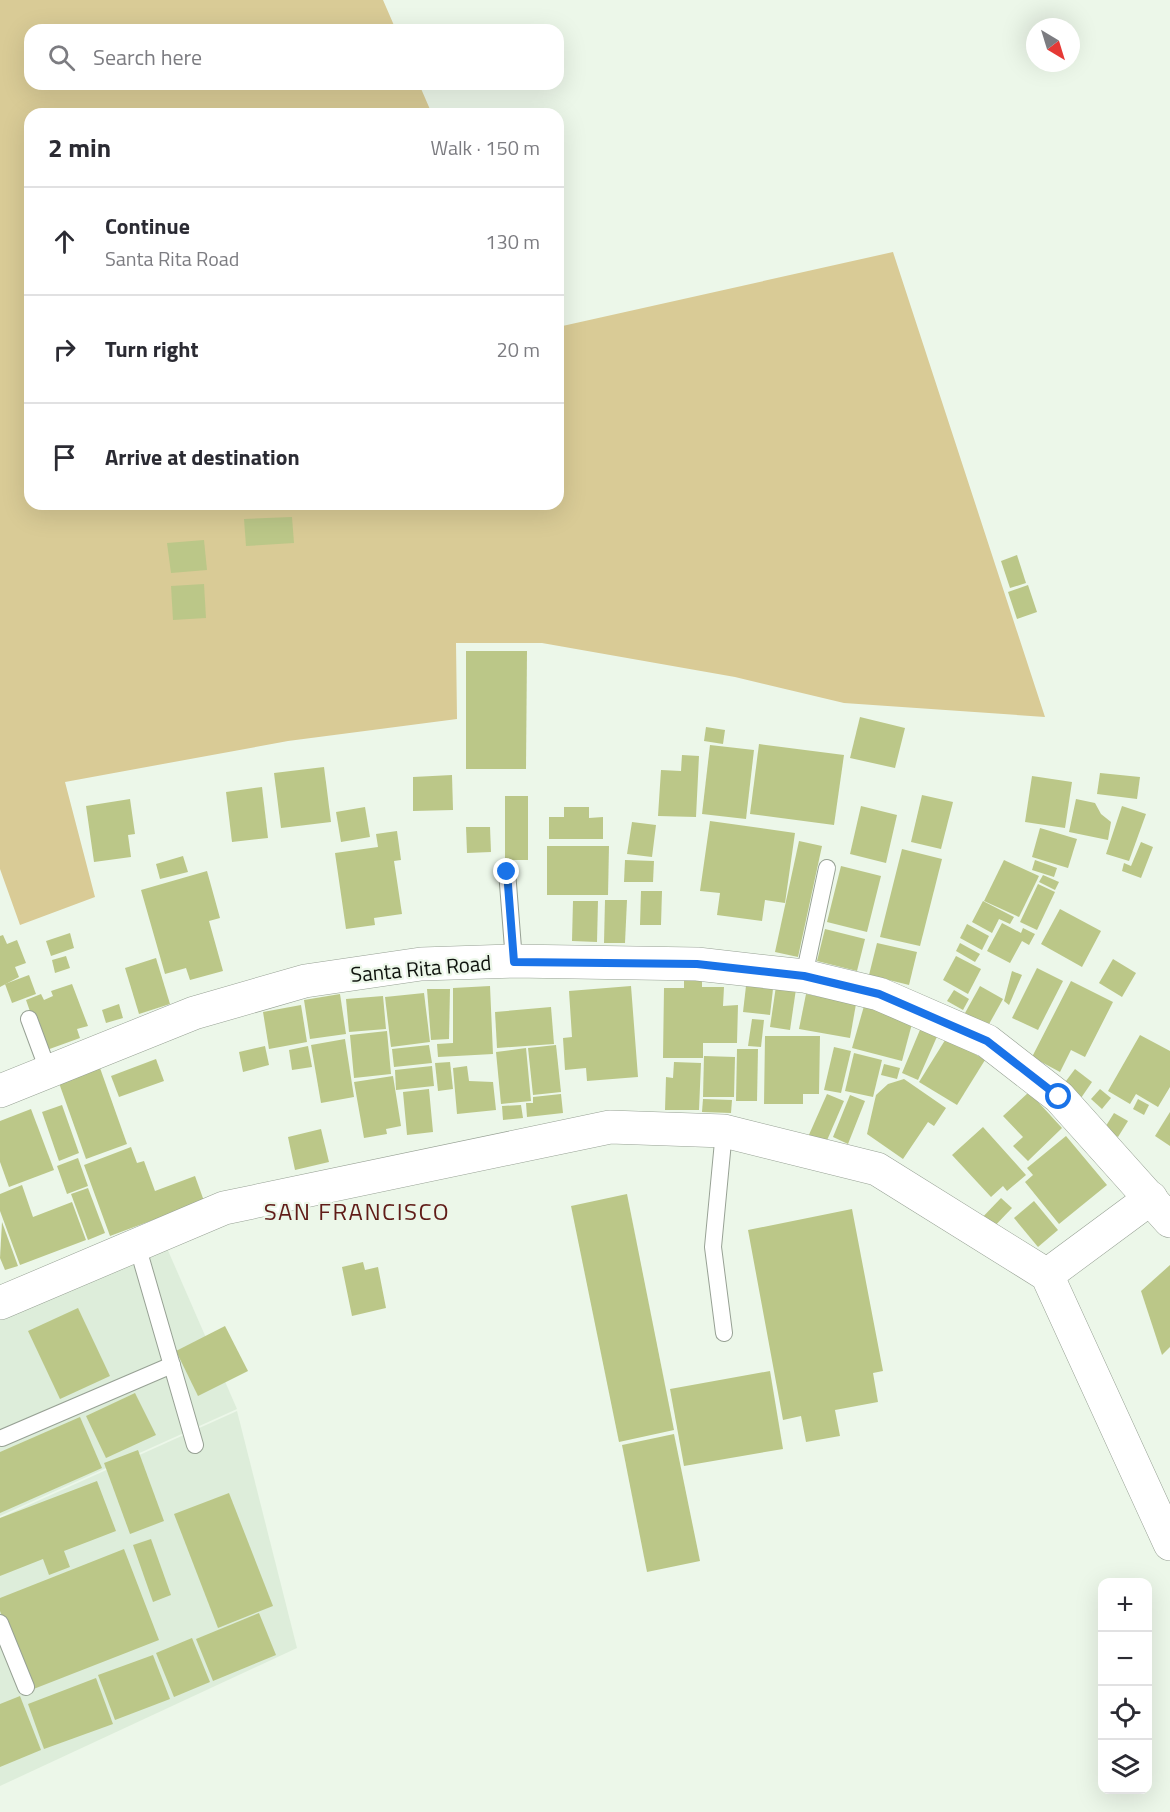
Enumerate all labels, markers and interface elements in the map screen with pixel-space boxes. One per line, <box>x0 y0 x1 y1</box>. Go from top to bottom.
north arrow <box>1026 18 1080 72</box>
search box <box>24 24 564 90</box>
text: Search here <box>93 40 202 74</box>
icon: search <box>45 41 78 74</box>
text: 2 min <box>48 128 111 167</box>
text: Walk · 150 m <box>431 132 540 163</box>
text: Continue <box>105 209 190 243</box>
icon: ahead <box>48 225 81 258</box>
text: 130 m <box>485 226 540 257</box>
text: Santa Rita Road <box>105 243 239 274</box>
text: Turn right <box>105 332 199 366</box>
icon: right <box>48 333 81 366</box>
text: 20 m <box>496 334 540 365</box>
text: Arrive at destination <box>105 440 300 474</box>
icon: arrive <box>48 441 81 474</box>
route end <box>493 858 519 884</box>
street label: Santa Rita Road <box>349 946 493 990</box>
route start <box>1045 1083 1071 1109</box>
district label: SAN FRANCISCO <box>264 1193 450 1229</box>
map controls <box>1098 1578 1152 1794</box>
button: + <box>1098 1578 1152 1632</box>
button: − <box>1098 1632 1152 1686</box>
button: locate <box>1098 1686 1152 1740</box>
button: layers <box>1098 1740 1152 1794</box>

